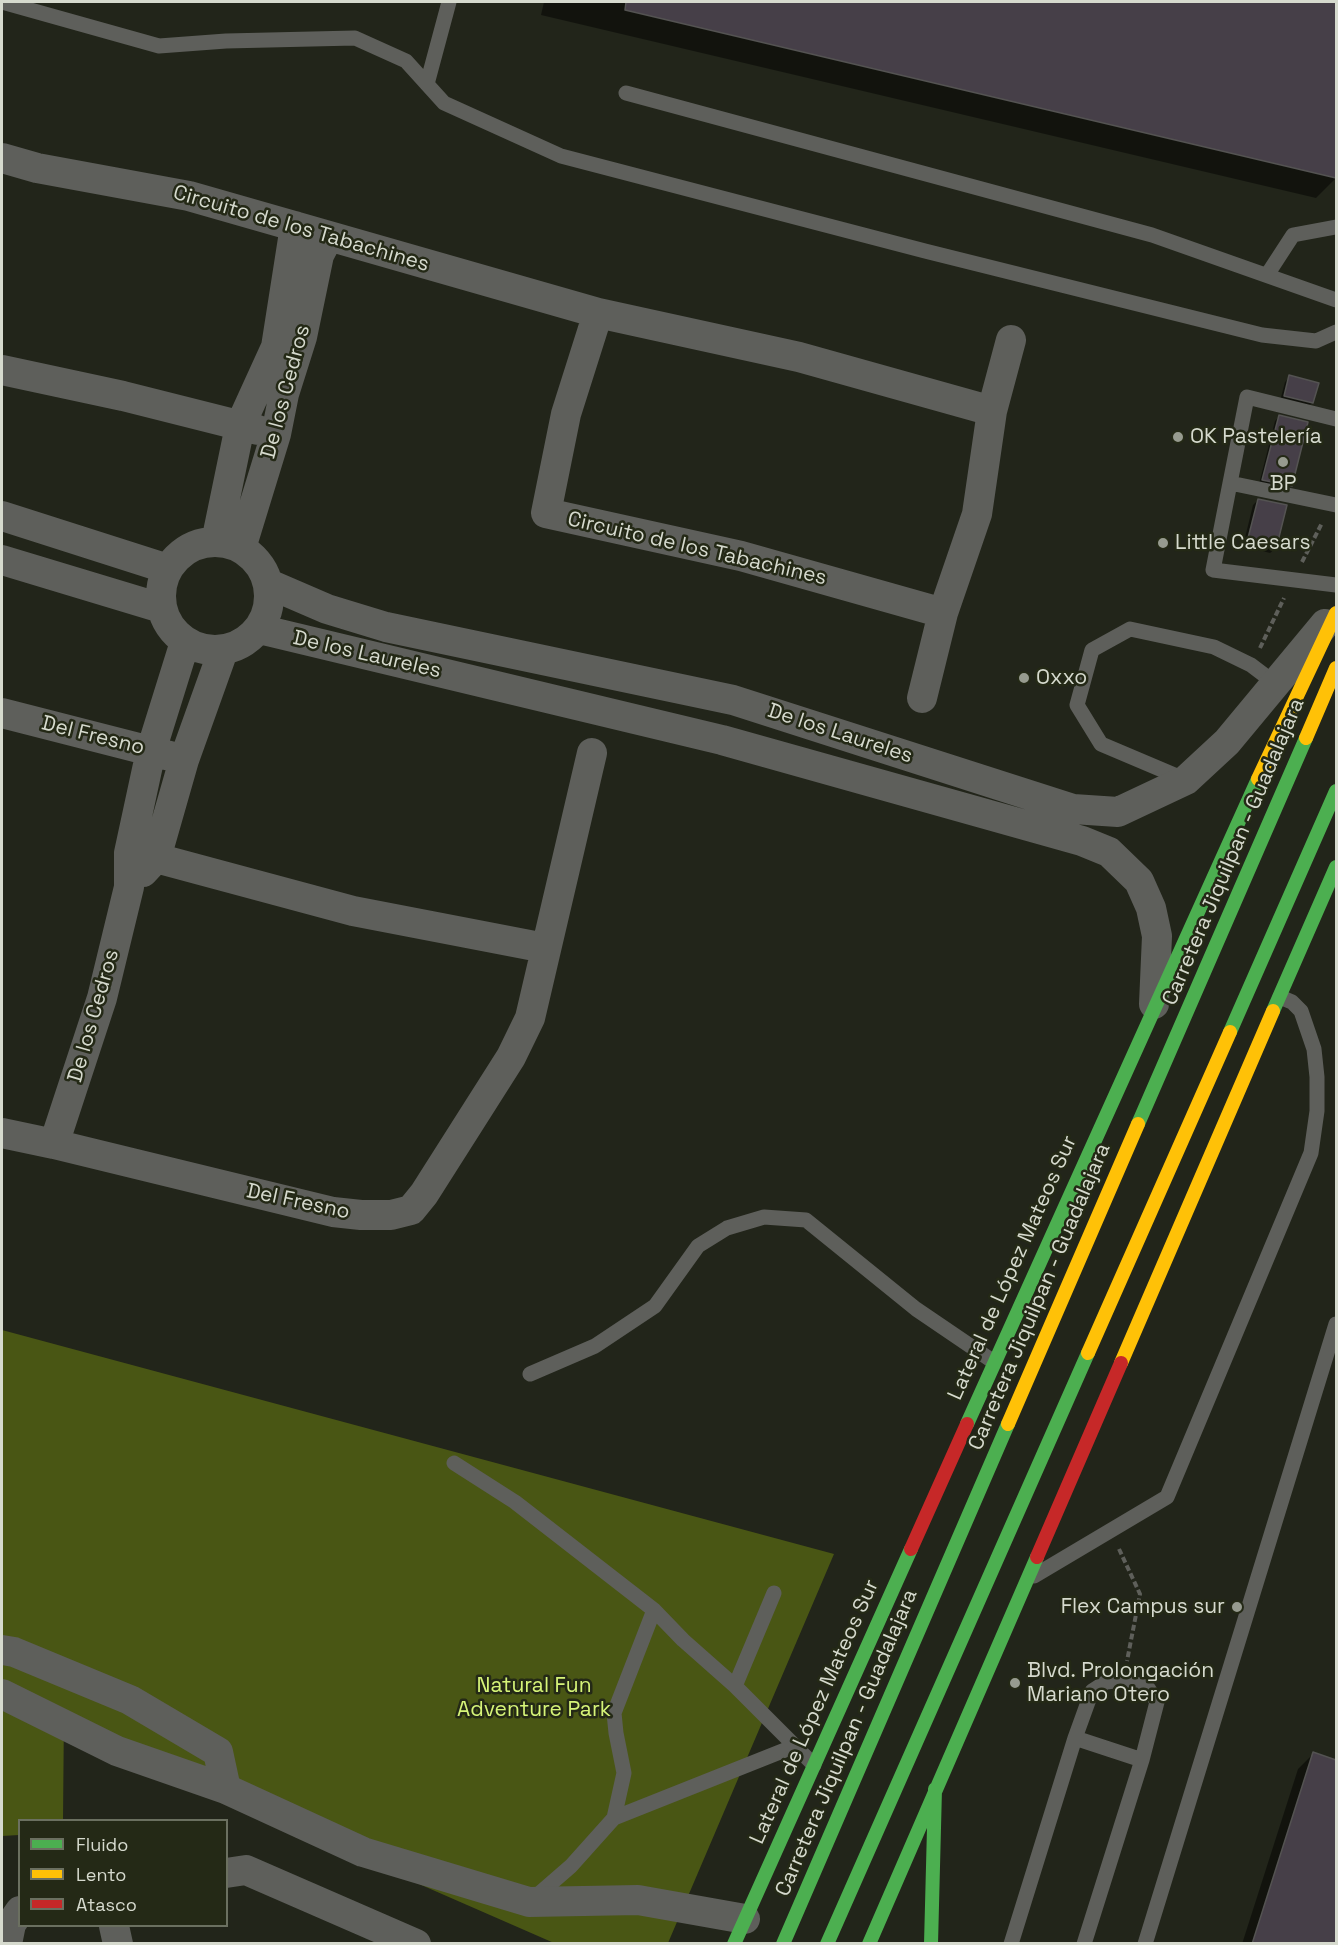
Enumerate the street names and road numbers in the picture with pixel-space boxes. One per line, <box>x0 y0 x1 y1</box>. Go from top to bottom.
street label: Circuito de los Tabachines <box>170 180 432 278</box>
street label: De los Cedros <box>256 322 316 462</box>
street label: Circuito de los Tabachines <box>565 507 829 591</box>
street label: De los Laureles <box>291 626 443 684</box>
street label: Carretera Jiquilpan - Guadalajara <box>1158 695 1310 1009</box>
street label: De los Laureles <box>764 699 916 769</box>
street label: Del Fresno <box>39 711 147 761</box>
street label: De los Cedros <box>63 947 125 1085</box>
street label: Lateral de López Mateos Sur <box>943 1132 1083 1404</box>
street label: Carretera Jiquilpan - Guadalajara <box>964 1140 1116 1454</box>
street label: Del Fresno <box>244 1179 352 1225</box>
street label: Lateral de López Mateos Sur <box>745 1576 885 1848</box>
street label: Carretera Jiquilpan - Guadalajara <box>771 1586 923 1900</box>

